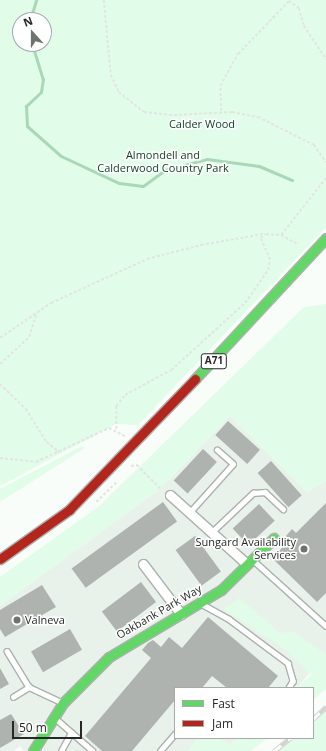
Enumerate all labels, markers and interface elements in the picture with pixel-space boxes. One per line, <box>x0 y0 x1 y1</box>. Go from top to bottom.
north arrow <box>12 12 52 52</box>
text: N <box>21 13 35 30</box>
park label: Calder Wood <box>169 117 235 131</box>
park label: Almondell and Calderwood Country Park <box>97 149 229 175</box>
road number: A71 <box>200 353 228 369</box>
place label: Sungard Availability Services <box>196 536 296 562</box>
marker: Sungard Availability Services <box>299 544 309 554</box>
street label: Oakbank Park Way <box>114 582 204 642</box>
place label: Valneva <box>25 613 65 627</box>
marker: Valneva <box>12 615 22 625</box>
legend <box>174 687 314 739</box>
text: Fast <box>212 695 235 712</box>
scale bar <box>14 713 84 739</box>
text: Jam <box>212 715 233 732</box>
text: 50 m <box>19 719 47 736</box>

